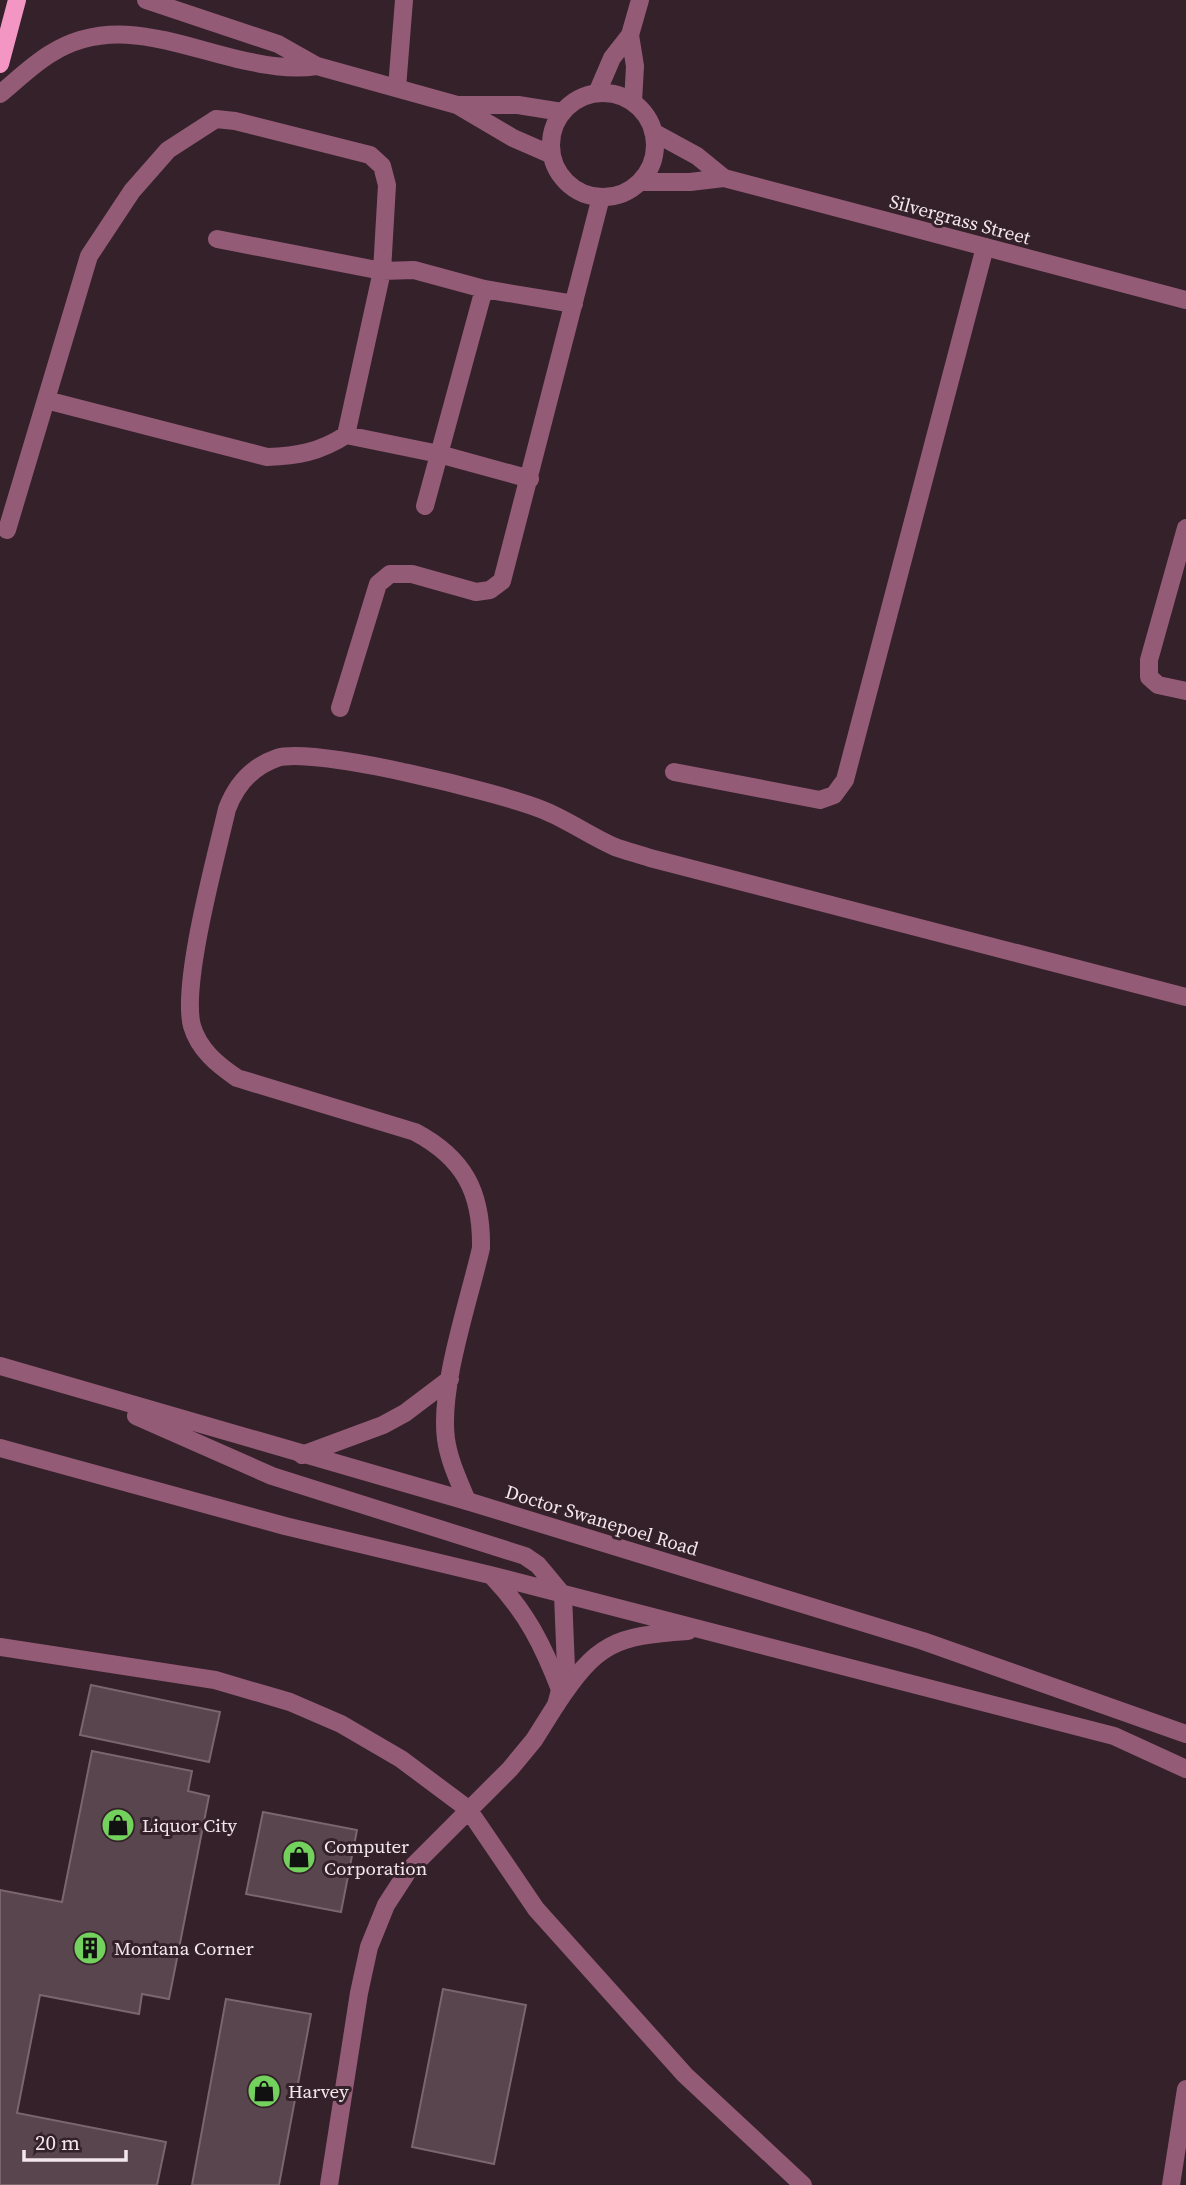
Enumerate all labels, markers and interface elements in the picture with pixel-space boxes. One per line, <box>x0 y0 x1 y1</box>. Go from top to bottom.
street label: Silvergrass Street <box>887 188 1034 251</box>
street label: Doctor Swanepoel Road <box>502 1478 702 1562</box>
shop icon: Liquor City <box>99 1806 137 1844</box>
place label: Liquor City <box>142 1812 237 1838</box>
place label: Computer Corporation <box>324 1833 427 1881</box>
shop icon: Computer Corporation <box>280 1838 318 1876</box>
building icon: Montana Corner <box>71 1929 109 1967</box>
place label: Montana Corner <box>114 1935 254 1961</box>
shop icon: Harvey <box>245 2072 283 2110</box>
place label: Harvey <box>288 2078 349 2104</box>
scale bar <box>24 2118 126 2162</box>
text: 20 m <box>35 2128 80 2157</box>

